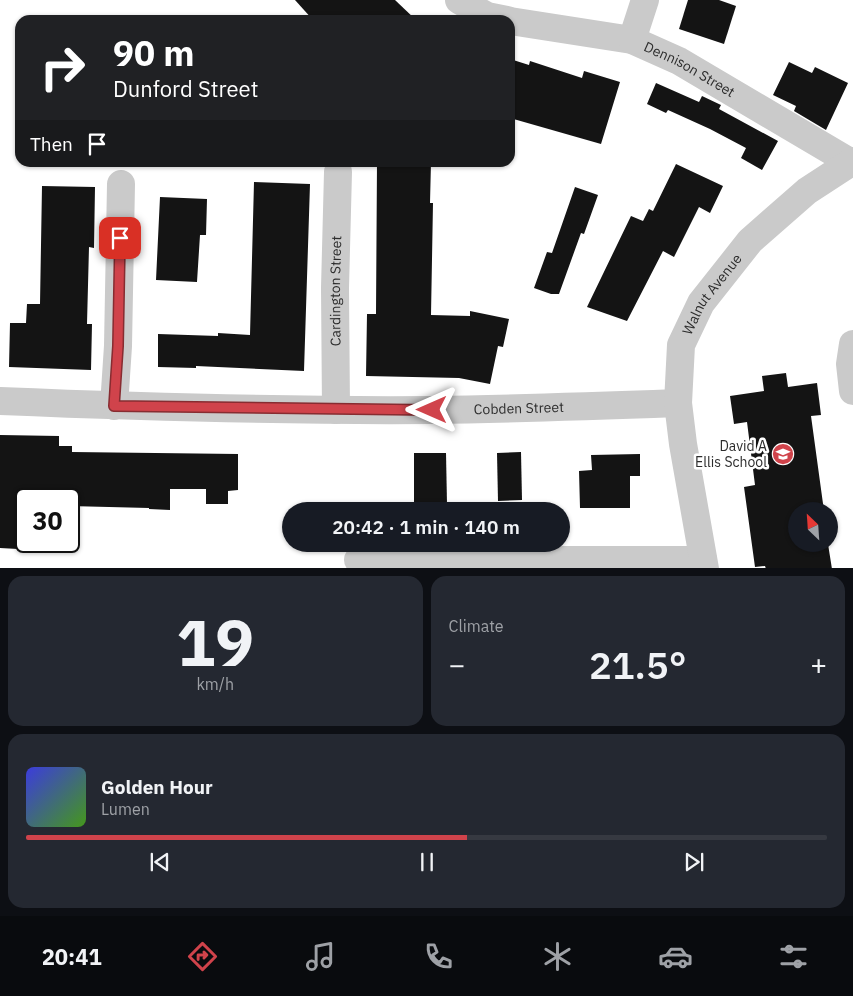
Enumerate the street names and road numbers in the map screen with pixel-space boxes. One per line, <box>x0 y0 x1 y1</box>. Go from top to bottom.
street label: Dennison Street <box>641 38 738 101</box>
street label: Cardington Street <box>326 235 345 346</box>
street label: Walnut Avenue <box>678 250 746 338</box>
street label: Cobden Street <box>474 398 564 418</box>

